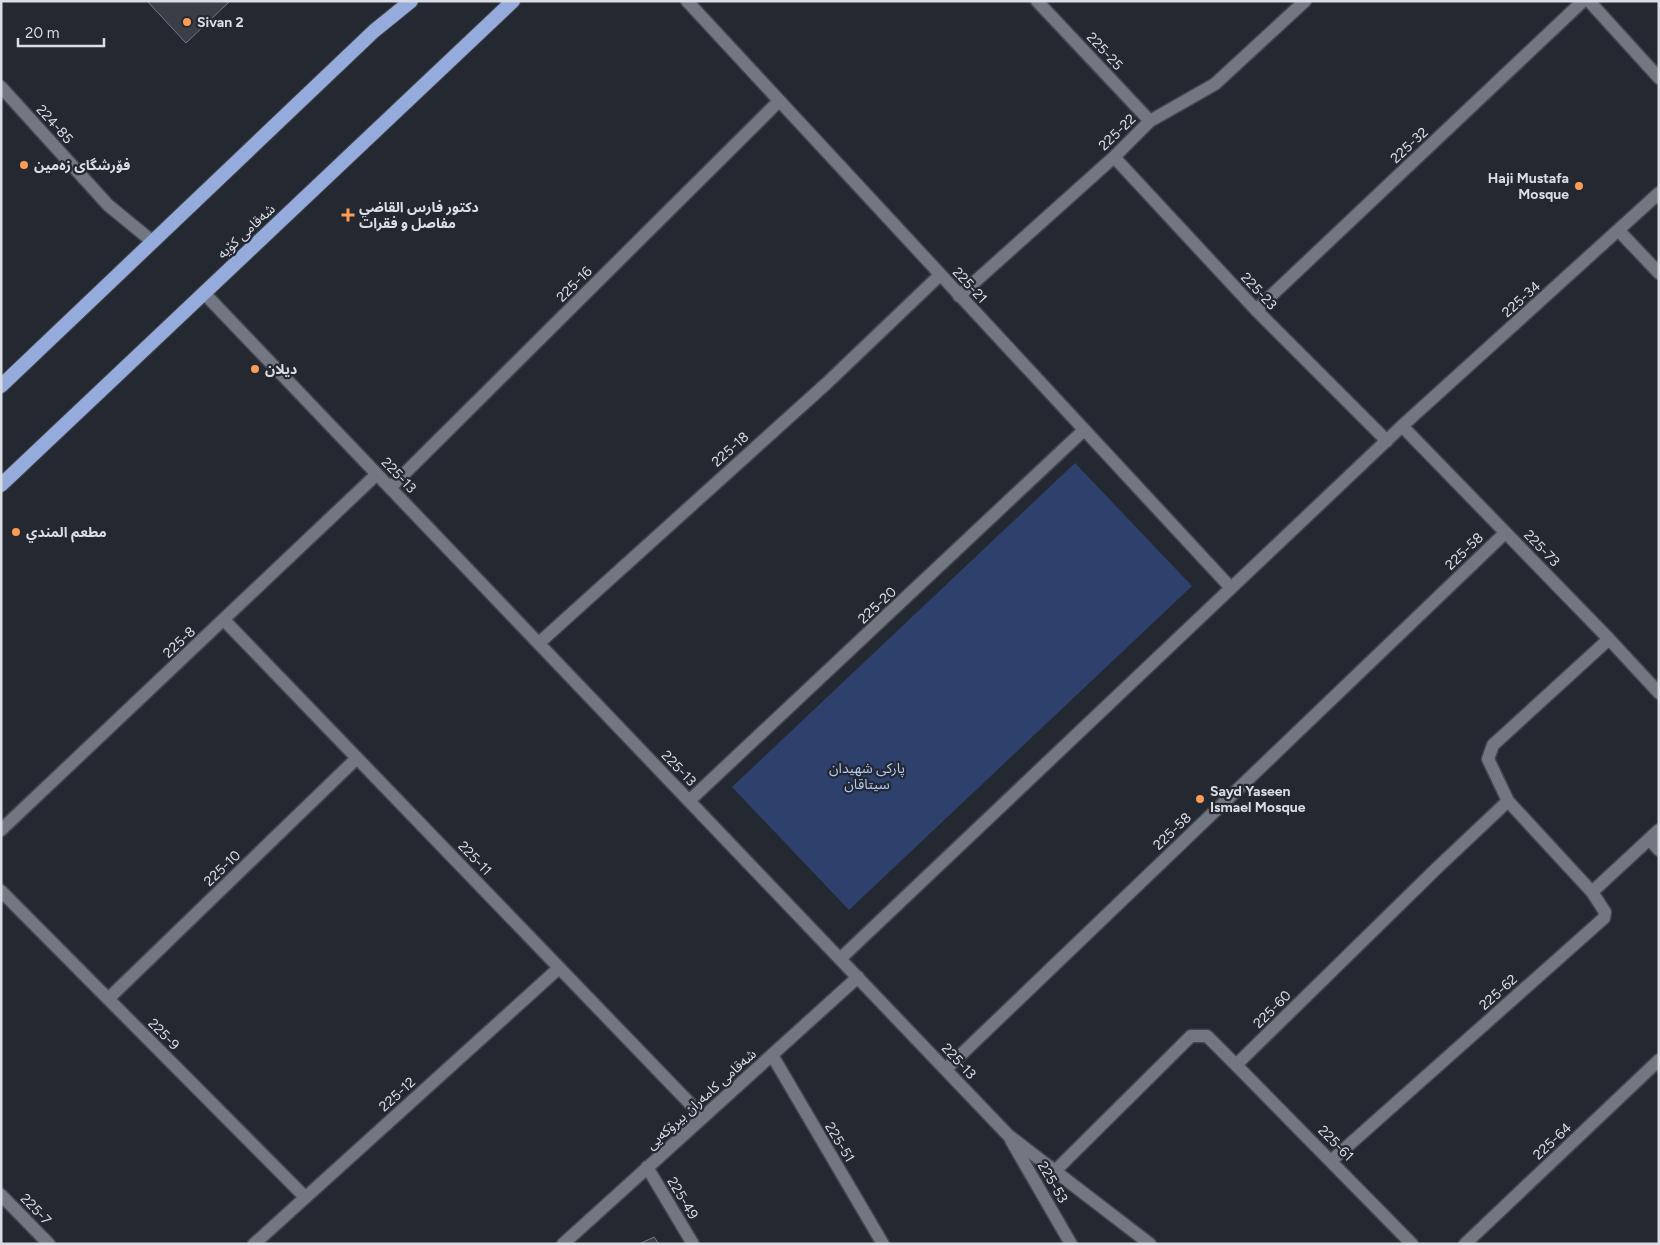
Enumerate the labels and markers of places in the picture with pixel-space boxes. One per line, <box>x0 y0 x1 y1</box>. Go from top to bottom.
place label: Sivan 2 <box>197 14 244 31</box>
marker: Sivan 2 <box>181 16 193 28</box>
place label: فۆرشگای زەمین <box>34 157 130 174</box>
marker: فۆرشگای زەمین <box>18 159 30 171</box>
place label: Haji Mustafa Mosque <box>1488 170 1569 203</box>
marker: Haji Mustafa Mosque <box>1573 180 1585 192</box>
place label: دكتور فارس القاضي مفاصل و فقرات <box>359 199 479 232</box>
marker: دكتور فارس القاضي مفاصل و فقرات <box>341 208 355 222</box>
place label: دیلان <box>265 361 297 378</box>
marker: دیلان <box>249 363 261 375</box>
place label: مطعم المندي <box>26 524 107 543</box>
marker: مطعم المندي <box>10 526 22 538</box>
place label: Sayd Yaseen Ismael Mosque <box>1210 783 1306 816</box>
marker: Sayd Yaseen Ismael Mosque <box>1194 793 1206 805</box>

